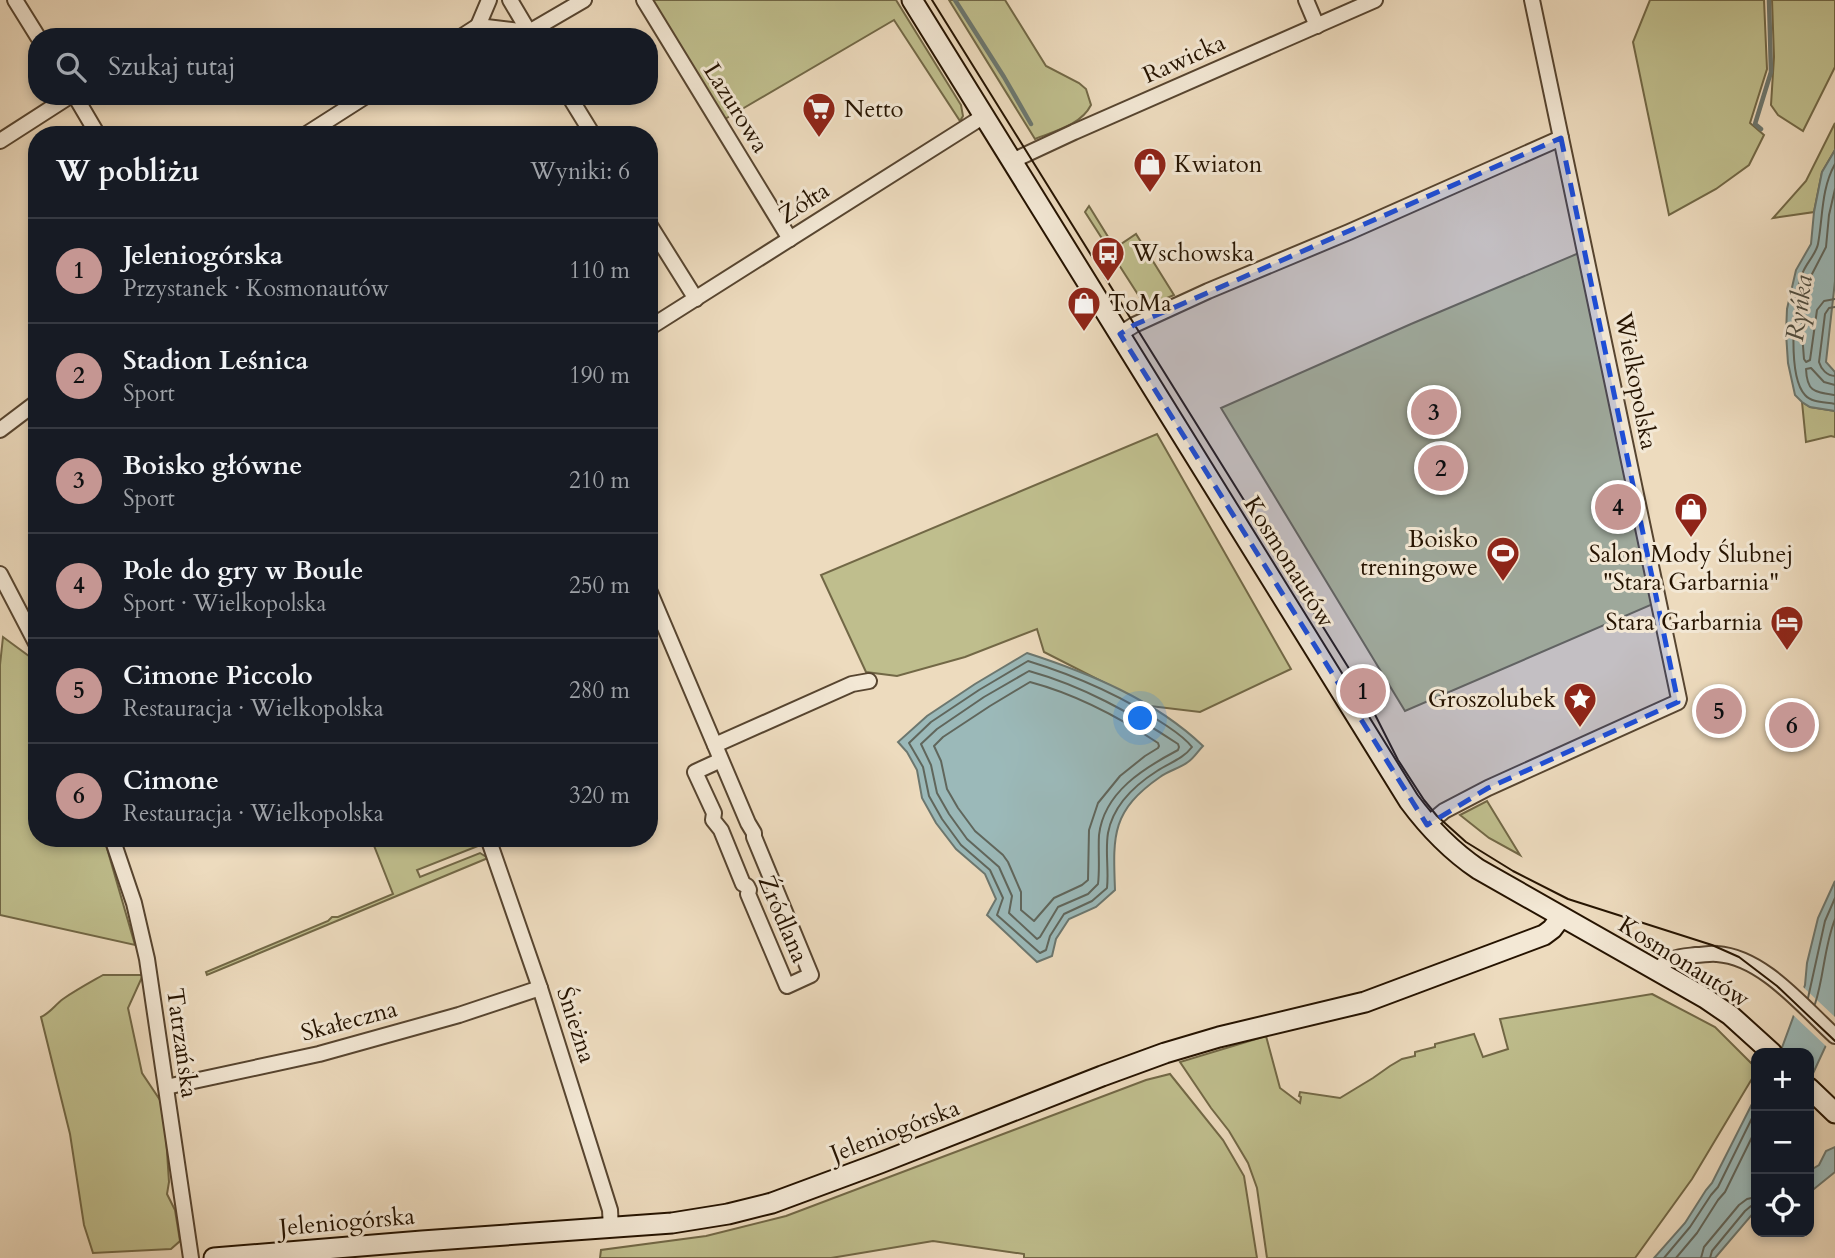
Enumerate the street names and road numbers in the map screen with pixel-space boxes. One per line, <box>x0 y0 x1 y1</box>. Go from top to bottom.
street label: Rawicka <box>1137 26 1231 92</box>
street label: Lazurowa <box>695 57 777 160</box>
street label: Żółta <box>772 174 836 232</box>
street label: Wielkopolska <box>1606 309 1666 453</box>
street label: Kosmonautów <box>1235 490 1343 634</box>
street label: Źródlana <box>750 870 816 968</box>
street label: Kosmonautów <box>1612 908 1756 1016</box>
street label: Śnieżna <box>548 983 604 1068</box>
street label: Tatrzańska <box>158 986 206 1101</box>
street label: Skałeczna <box>297 992 401 1050</box>
street label: Jeleniogórska <box>823 1091 965 1172</box>
street label: Jeleniogórska <box>275 1200 417 1245</box>

